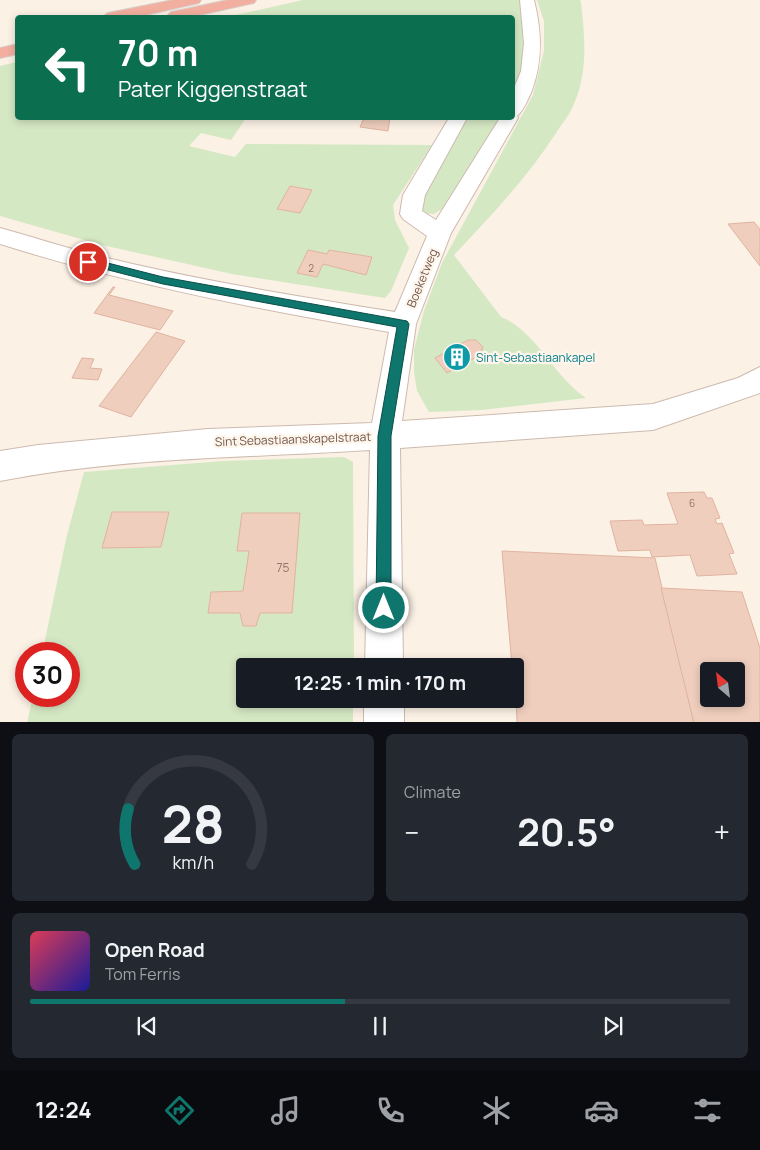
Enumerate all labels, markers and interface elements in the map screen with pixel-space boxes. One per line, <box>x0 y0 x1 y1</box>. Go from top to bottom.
text: 70 m <box>118 29 198 77</box>
icon: left <box>35 35 100 100</box>
text: Pater Kiggenstraat <box>118 74 308 104</box>
pin <box>67 241 109 283</box>
street label: Boeketweg <box>402 246 442 310</box>
icon: arrive <box>74 248 102 276</box>
house number: 2 <box>308 261 314 275</box>
building icon: Sint-Sebastiaankapel <box>442 342 472 372</box>
place label: Sint-Sebastiaankapel <box>476 349 595 366</box>
street label: Sint Sebastiaanskapelstraat <box>215 428 372 450</box>
house number: 6 <box>689 496 695 510</box>
house number: 75 <box>277 559 290 576</box>
position arrow <box>357 581 409 633</box>
speed limit sign: 30 <box>15 642 80 707</box>
north arrow <box>700 662 745 708</box>
map controls <box>700 662 745 707</box>
text: 12:25 · 1 min · 170 m <box>294 670 466 696</box>
text: Climate <box>404 781 461 803</box>
text: 28 <box>162 788 224 859</box>
text: 20.5° <box>517 805 616 857</box>
text: − <box>404 813 419 851</box>
text: + <box>714 813 730 851</box>
text: km/h <box>172 850 214 874</box>
text: Open Road <box>105 937 205 963</box>
text: Tom Ferris <box>105 963 180 985</box>
icon: previous <box>133 1012 161 1040</box>
icon: pause <box>366 1012 394 1040</box>
icon: next <box>599 1012 627 1040</box>
icon: directions <box>162 1093 197 1128</box>
icon: music <box>268 1093 303 1128</box>
icon: phone <box>373 1093 408 1128</box>
icon: climate <box>479 1093 514 1128</box>
icon: car <box>584 1093 619 1128</box>
icon: filters <box>690 1093 725 1128</box>
text: 12:24 <box>35 1095 92 1125</box>

